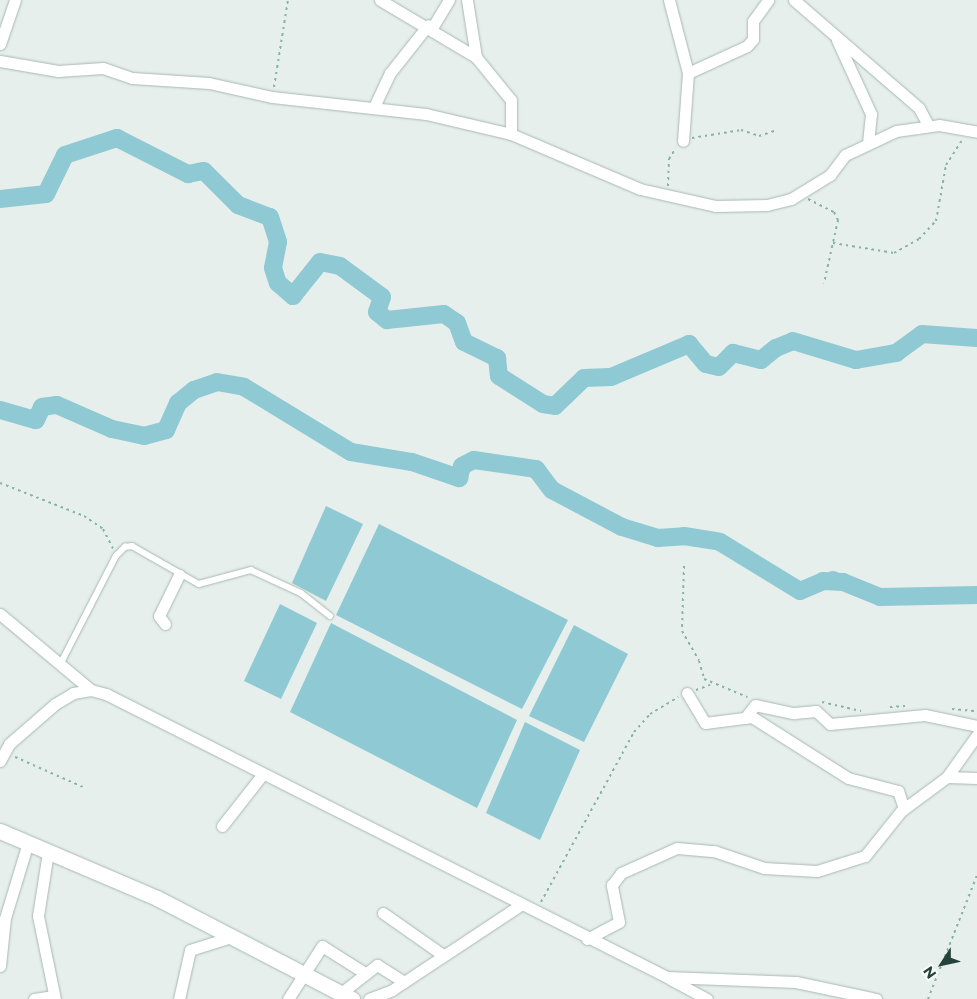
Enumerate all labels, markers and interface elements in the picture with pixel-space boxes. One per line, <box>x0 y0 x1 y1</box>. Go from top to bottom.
north arrow <box>917 939 967 989</box>
text: N <box>919 963 940 982</box>

